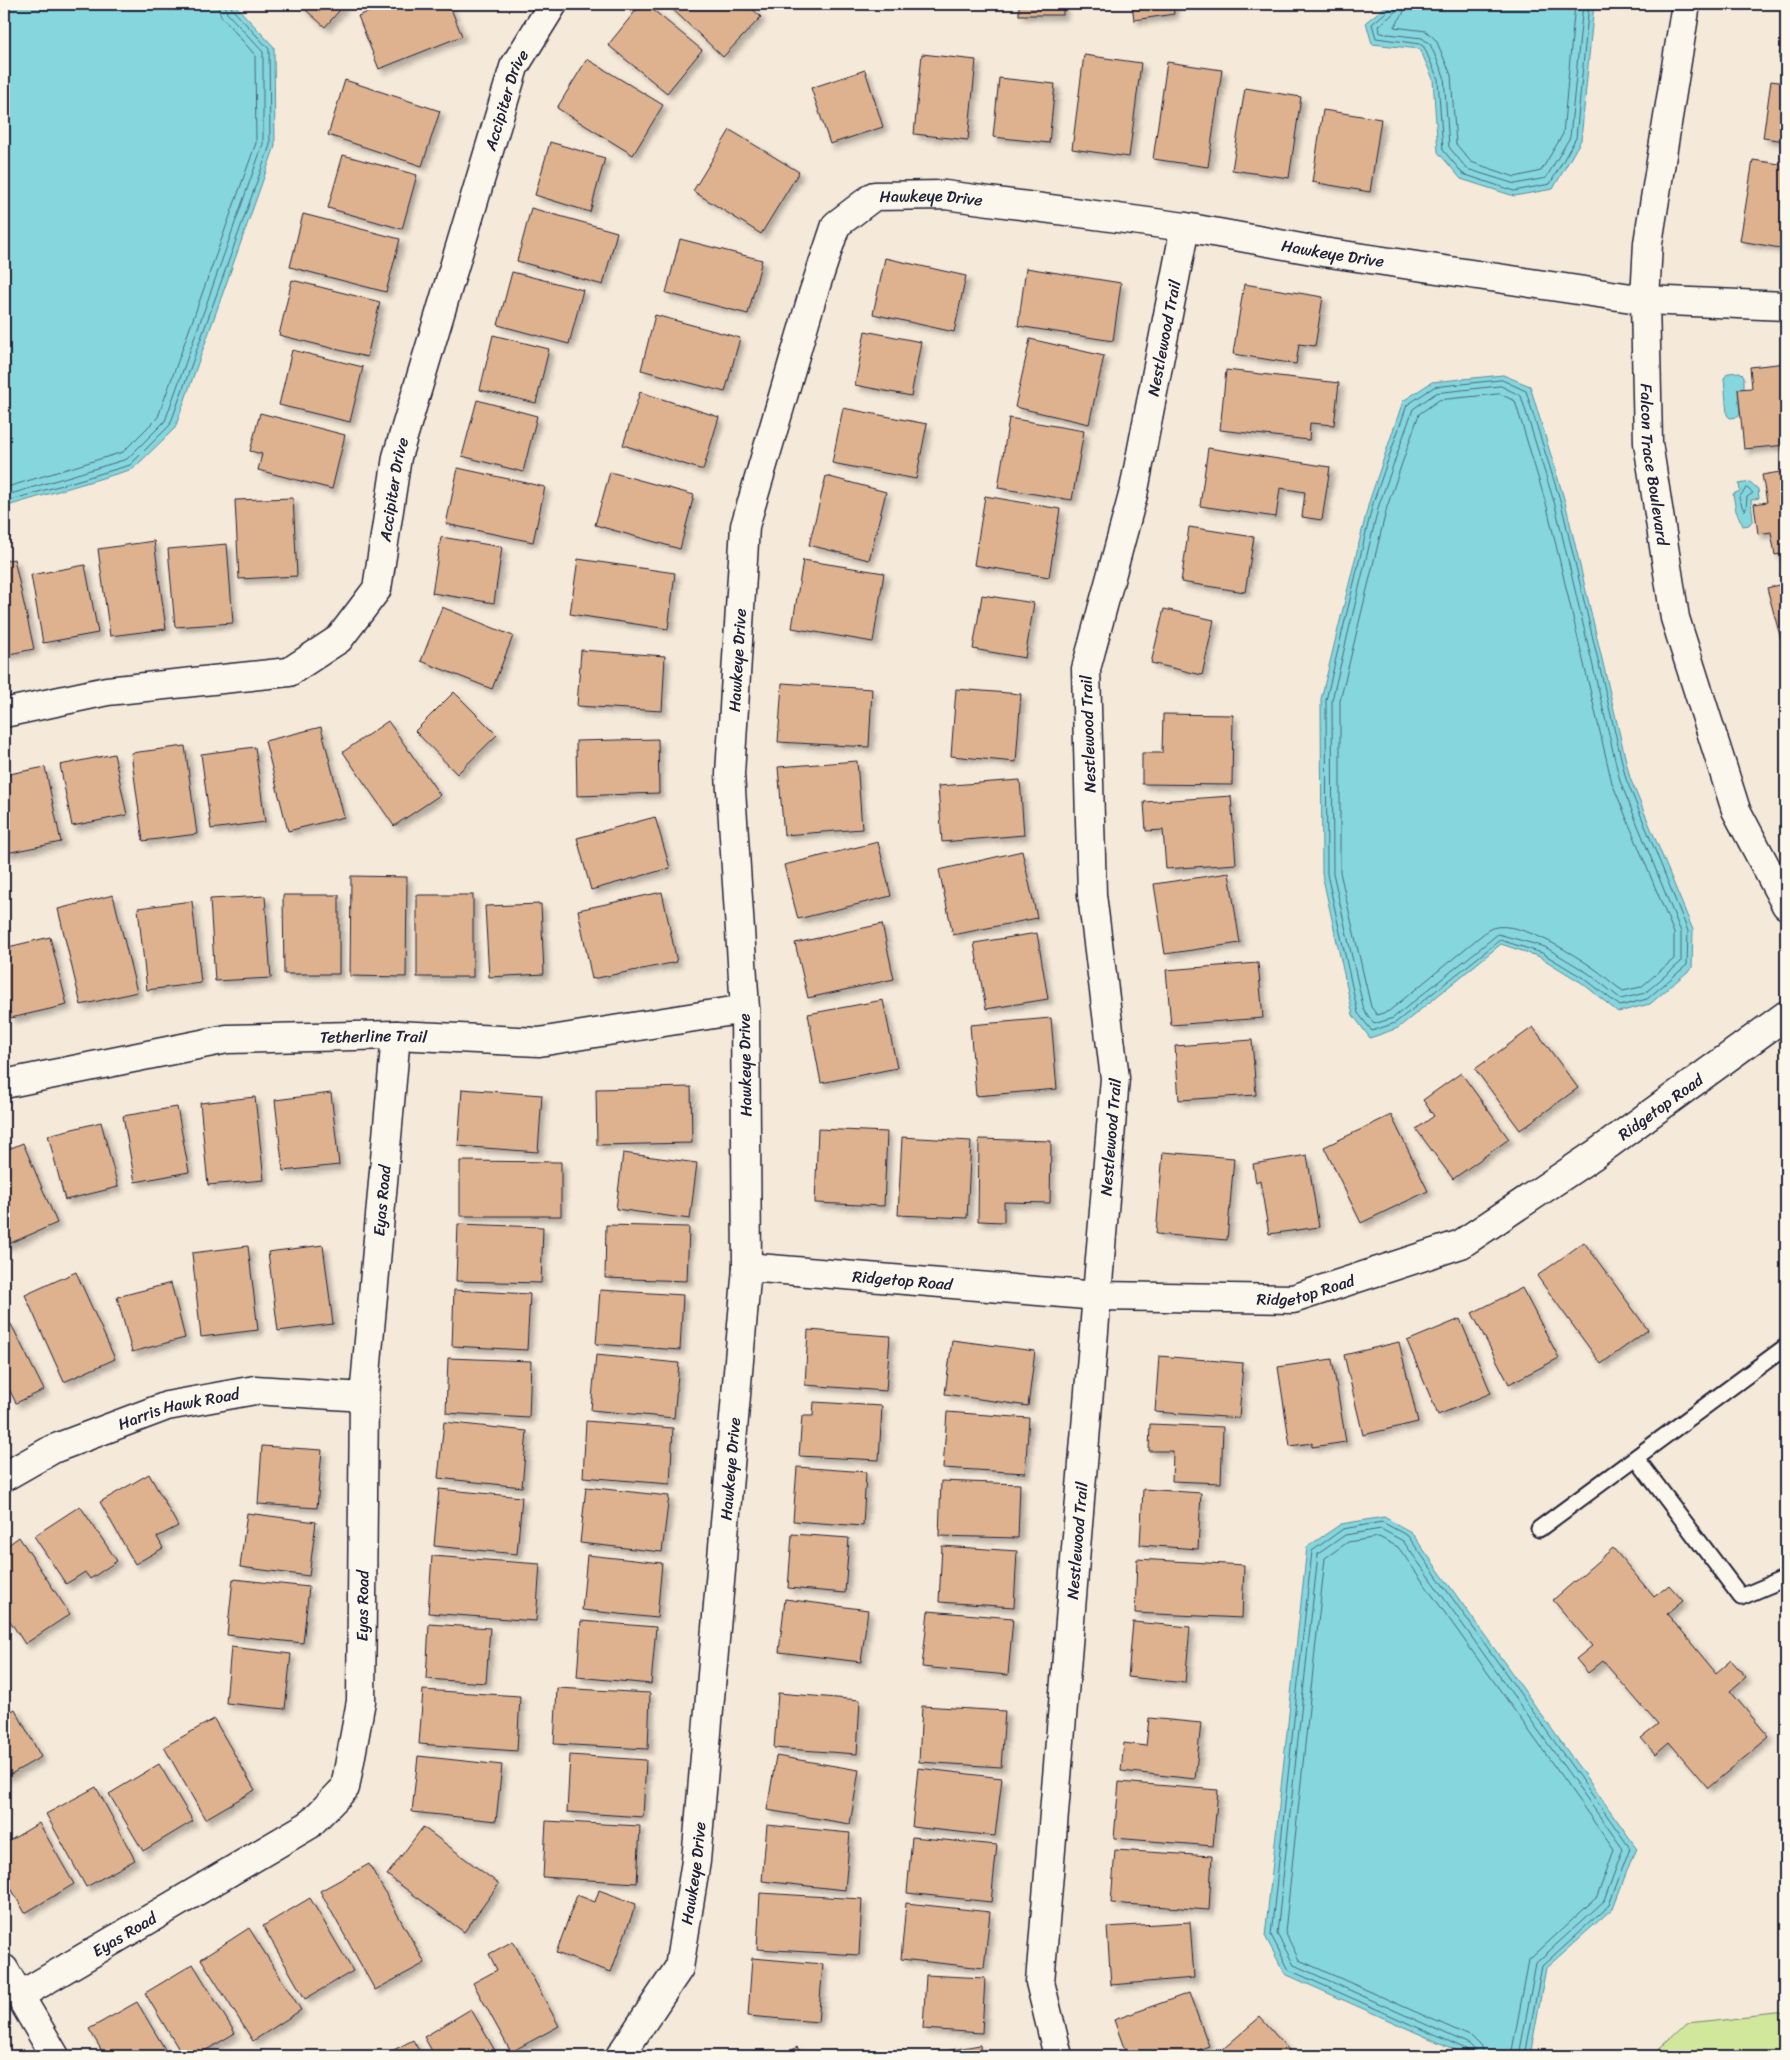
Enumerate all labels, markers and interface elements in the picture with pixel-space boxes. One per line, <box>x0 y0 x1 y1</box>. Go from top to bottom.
street label: Accipiter Drive <box>475 43 536 155</box>
street label: Hawkeye Drive <box>879 180 985 214</box>
street label: Hawkeye Drive <box>1279 230 1386 275</box>
street label: Nestlewood Trail <box>1138 277 1189 399</box>
street label: Falcon Trace Boulevard <box>1632 383 1678 549</box>
street label: Accipiter Drive <box>370 433 417 544</box>
street label: Hawkeye Drive <box>719 608 754 713</box>
street label: Nestlewood Trail <box>1071 674 1105 793</box>
street label: Hawkeye Drive <box>730 1013 760 1117</box>
street label: Tetherline Trail <box>319 1020 428 1051</box>
street label: Ridgetop Road <box>1611 1065 1711 1148</box>
street label: Nestlewood Trail <box>1091 1077 1129 1197</box>
street label: Eyas Road <box>364 1162 399 1237</box>
street label: Ridgetop Road <box>851 1261 955 1299</box>
street label: Ridgetop Road <box>1256 1265 1360 1314</box>
street label: Harris Hawk Road <box>113 1378 243 1438</box>
street label: Hawkeye Drive <box>711 1416 749 1522</box>
street label: Nestlewood Trail <box>1057 1480 1096 1601</box>
street label: Eyas Road <box>347 1568 377 1641</box>
street label: Hawkeye Drive <box>672 1820 714 1927</box>
street label: Eyas Road <box>86 1903 163 1965</box>

